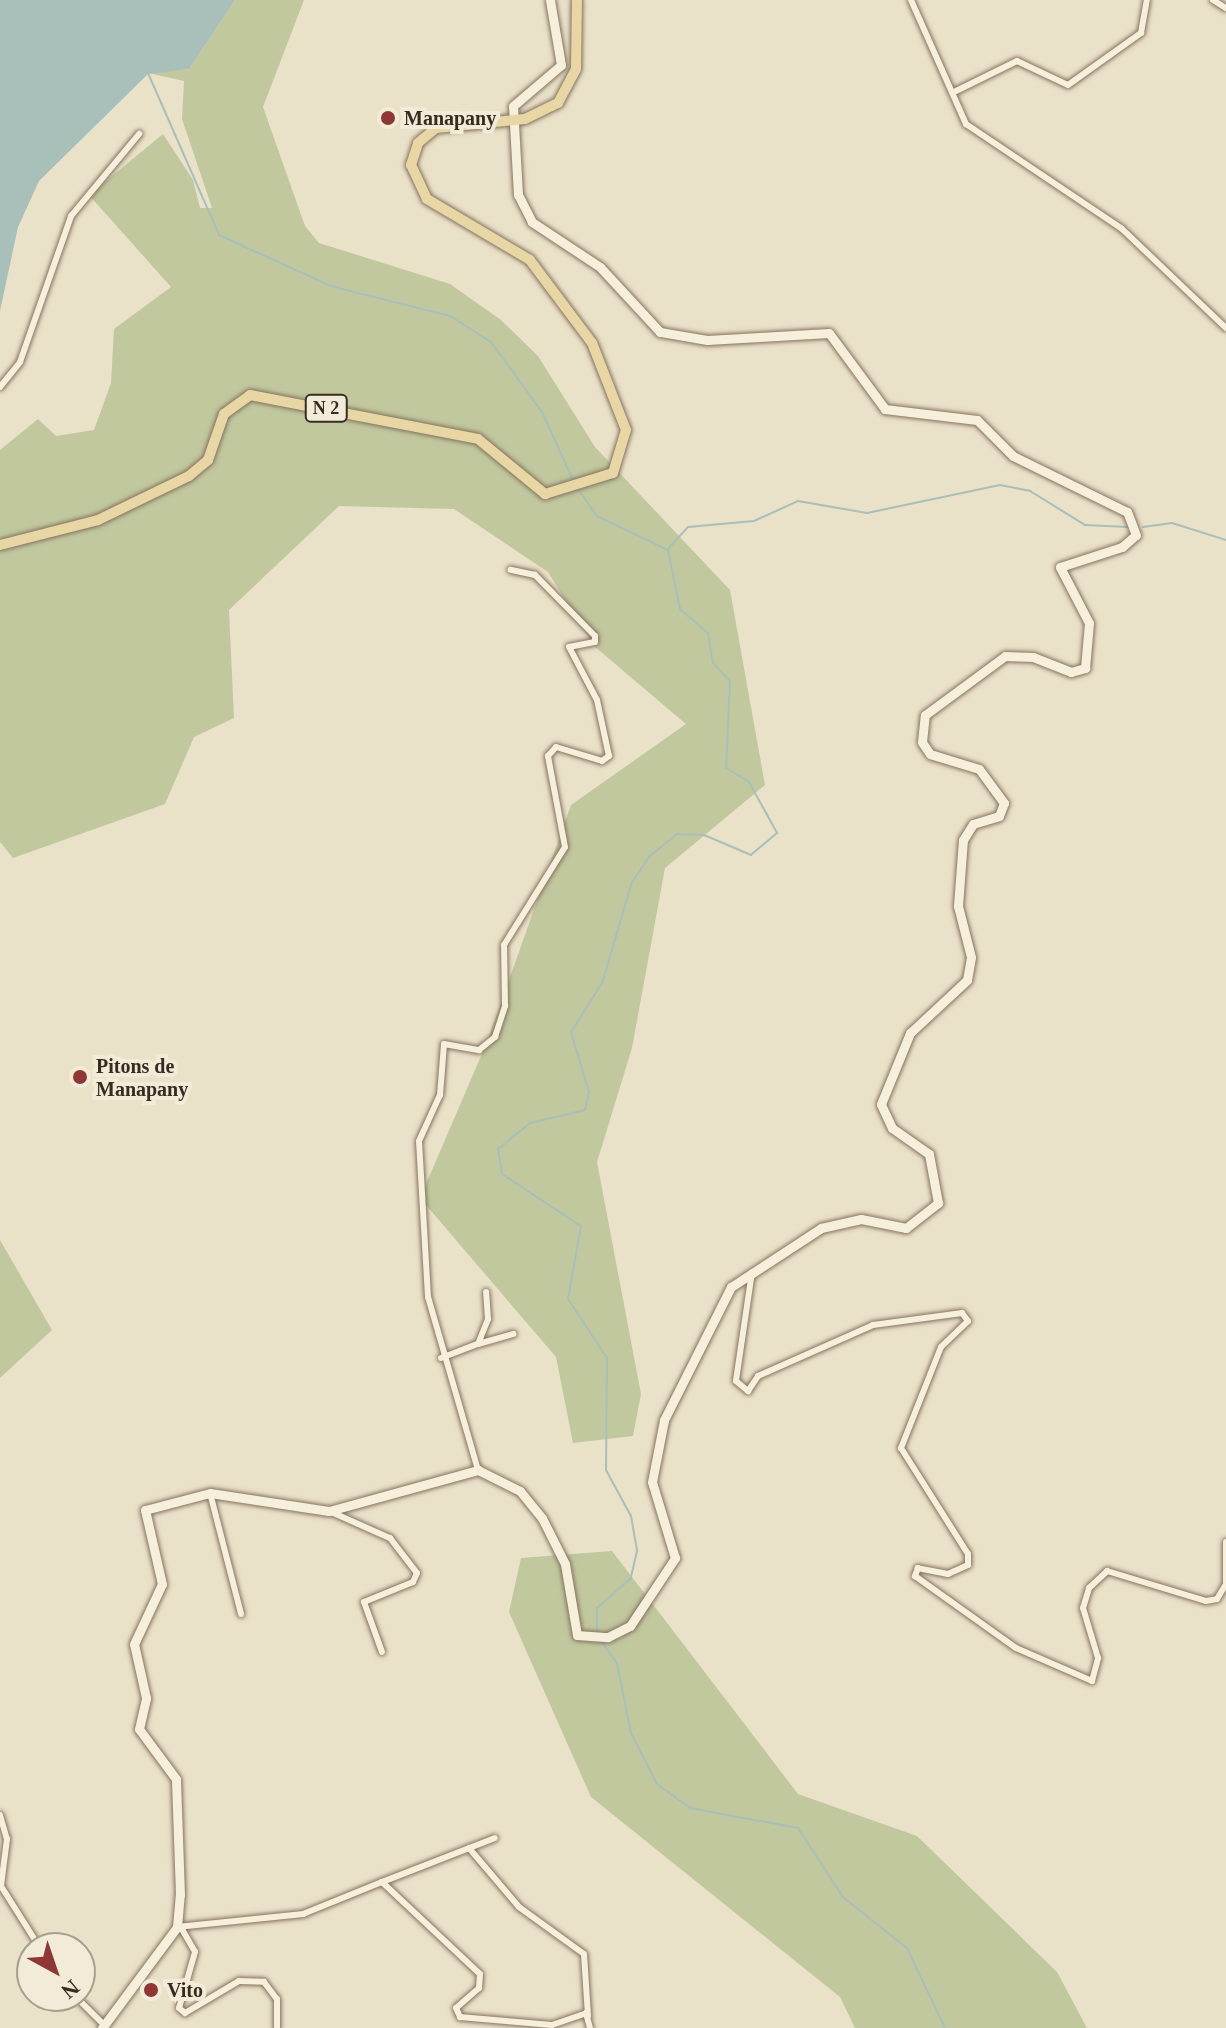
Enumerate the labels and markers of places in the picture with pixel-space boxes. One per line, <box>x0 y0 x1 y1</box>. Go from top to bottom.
place label: Manapany <box>404 106 496 130</box>
marker: Manapany <box>379 109 397 127</box>
place label: Pitons de Manapany <box>96 1054 188 1101</box>
marker: Pitons de Manapany <box>71 1068 89 1086</box>
place label: Vito <box>167 1978 203 2002</box>
marker: Vito <box>142 1981 160 1999</box>

